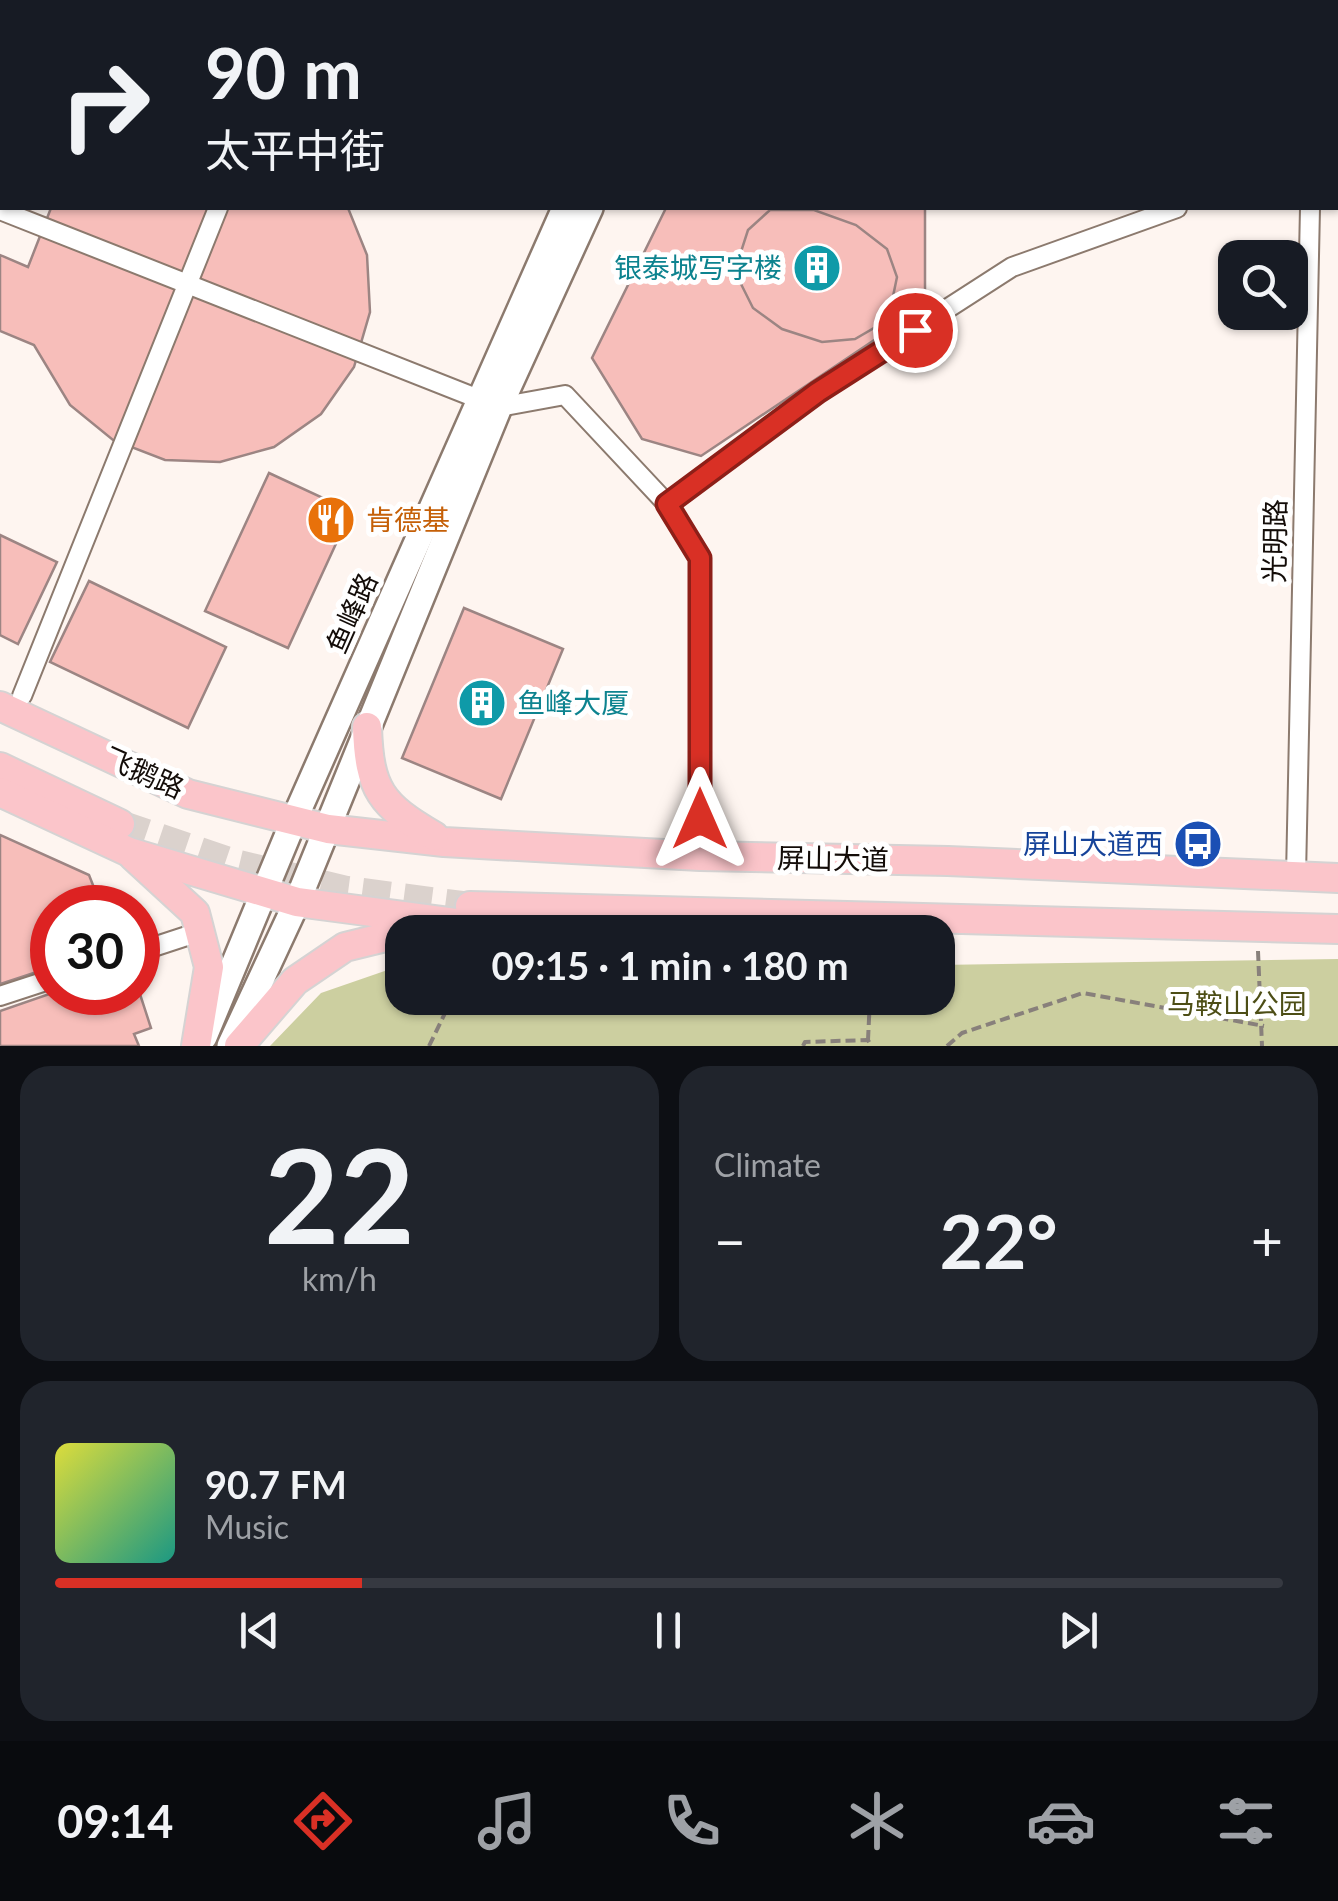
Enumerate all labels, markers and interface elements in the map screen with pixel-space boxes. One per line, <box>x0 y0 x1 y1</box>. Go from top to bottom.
text: 90 m <box>205 30 362 114</box>
icon: right <box>40 40 170 170</box>
text: 太平中街 <box>205 123 385 177</box>
map controls <box>1218 240 1308 330</box>
button: search <box>1218 240 1308 330</box>
building icon: 银泰城写字楼 <box>791 242 843 294</box>
place label: 银泰城写字楼 <box>614 250 782 284</box>
pin <box>873 288 958 373</box>
icon: arrive <box>888 303 943 358</box>
restaurant icon: 肯德基 <box>305 494 357 546</box>
street label: 光明路 <box>1256 499 1292 583</box>
place label: 肯德基 <box>366 502 450 536</box>
street label: 鱼峰路 <box>318 567 384 658</box>
building icon: 鱼峰大厦 <box>456 677 508 729</box>
place label: 鱼峰大厦 <box>517 685 629 719</box>
street label: 飞鹅路 <box>99 739 190 805</box>
position arrow <box>648 767 752 871</box>
bus stop icon: 屏山大道西 <box>1172 818 1224 870</box>
place label: 屏山大道西 <box>1023 826 1163 860</box>
street label: 屏山大道 <box>777 840 889 876</box>
speed limit sign: 30 <box>30 885 160 1015</box>
text: 09:15 · 1 min · 180 m <box>491 942 849 988</box>
park label: 马鞍山公园 <box>1167 986 1307 1020</box>
text: 22 <box>264 1116 415 1272</box>
text: Climate <box>714 1145 821 1184</box>
text: 22° <box>939 1195 1058 1285</box>
text: − <box>714 1207 746 1273</box>
text: + <box>1251 1207 1283 1273</box>
text: km/h <box>302 1259 377 1298</box>
text: 90.7 FM <box>205 1461 347 1507</box>
text: Music <box>205 1507 289 1546</box>
icon: previous <box>232 1603 287 1658</box>
icon: pause <box>641 1603 696 1658</box>
icon: next <box>1051 1603 1106 1658</box>
icon: directions <box>288 1786 358 1856</box>
icon: music <box>472 1786 542 1856</box>
icon: phone <box>657 1786 727 1856</box>
icon: climate <box>842 1786 912 1856</box>
icon: car <box>1026 1786 1096 1856</box>
icon: filters <box>1211 1786 1281 1856</box>
text: 09:14 <box>57 1794 173 1848</box>

